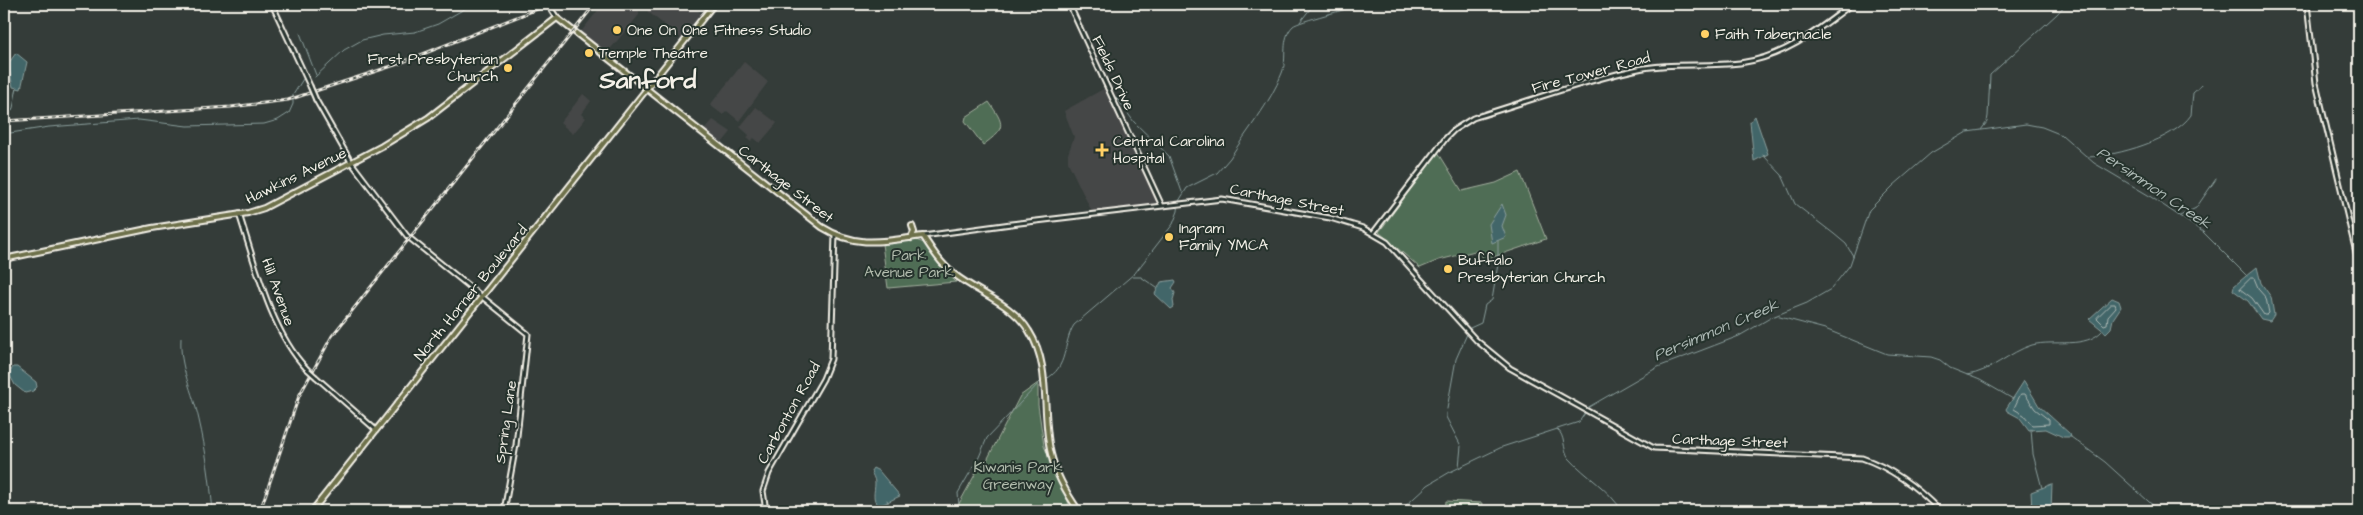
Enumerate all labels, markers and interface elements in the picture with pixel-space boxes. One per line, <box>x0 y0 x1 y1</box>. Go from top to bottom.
place label: One On One Fitness Studio <box>627 20 812 41</box>
marker: One On One Fitness Studio <box>611 24 623 36</box>
place label: Faith Tabernacle <box>1715 24 1832 45</box>
marker: Faith Tabernacle <box>1699 28 1711 40</box>
street label: Fields Drive <box>1086 32 1140 114</box>
place label: Temple Theatre <box>599 43 708 64</box>
marker: Temple Theatre <box>583 47 595 59</box>
street label: Fire Tower Road <box>1529 47 1653 99</box>
place label: First Presbyterian Church <box>367 49 499 87</box>
marker: First Presbyterian Church <box>502 62 514 74</box>
district label: Sanford <box>599 63 697 98</box>
place label: Central Carolina Hospital <box>1113 131 1225 169</box>
street label: Carthage Street <box>733 140 838 229</box>
water label: Persimmon Creek <box>2092 141 2217 235</box>
street label: Hawkins Avenue <box>242 142 350 210</box>
marker: Central Carolina Hospital <box>1095 143 1109 157</box>
street label: Carthage Street <box>1228 179 1346 222</box>
place label: Ingram Family YMCA <box>1179 218 1269 257</box>
street label: North Horner Boulevard <box>409 220 533 366</box>
marker: Ingram Family YMCA <box>1163 231 1175 243</box>
park label: Park Avenue Park <box>864 245 954 283</box>
place label: Buffalo Presbyterian Church <box>1458 250 1605 289</box>
street label: Hill Avenue <box>256 255 300 329</box>
marker: Buffalo Presbyterian Church <box>1442 263 1454 275</box>
water label: Persimmon Creek <box>1650 293 1783 366</box>
street label: Carbonton Road <box>752 358 826 468</box>
street label: Spring Lane <box>490 379 523 465</box>
street label: Carthage Street <box>1672 428 1788 455</box>
park label: Kiwanis Park Greenway <box>973 457 1063 496</box>

